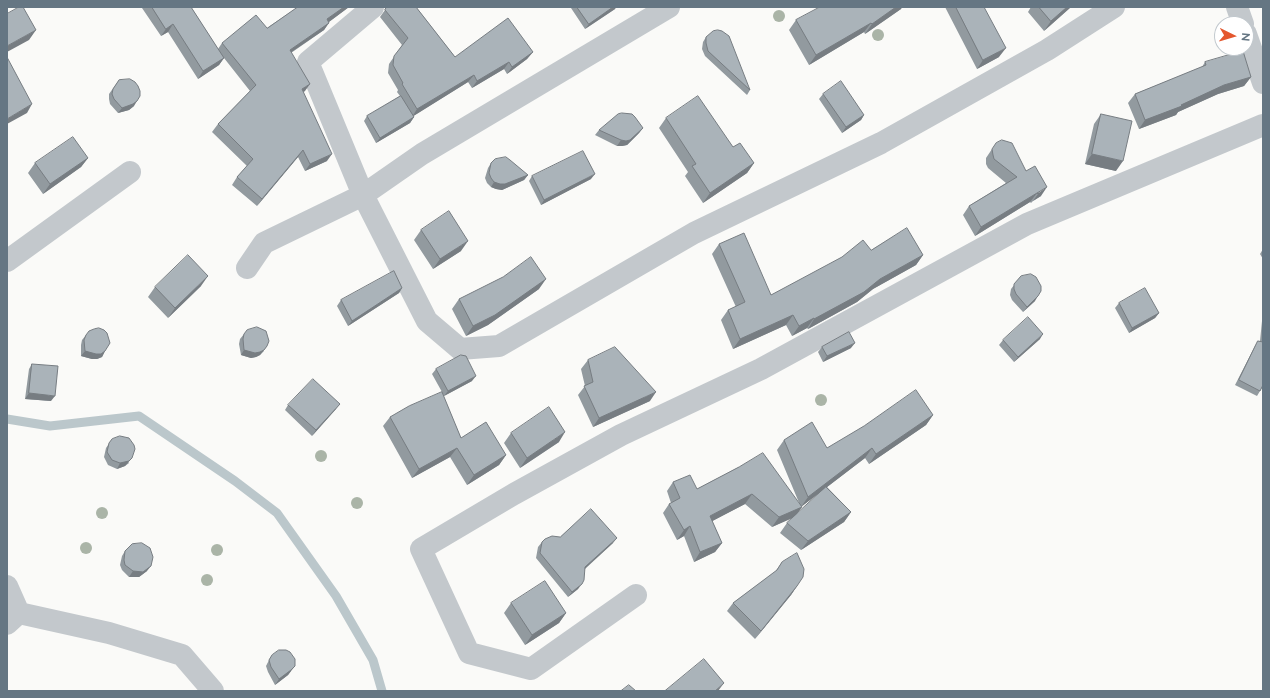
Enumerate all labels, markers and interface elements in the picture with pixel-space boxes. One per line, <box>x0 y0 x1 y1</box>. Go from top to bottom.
north arrow <box>1214 16 1254 56</box>
text: N <box>1239 32 1252 42</box>

